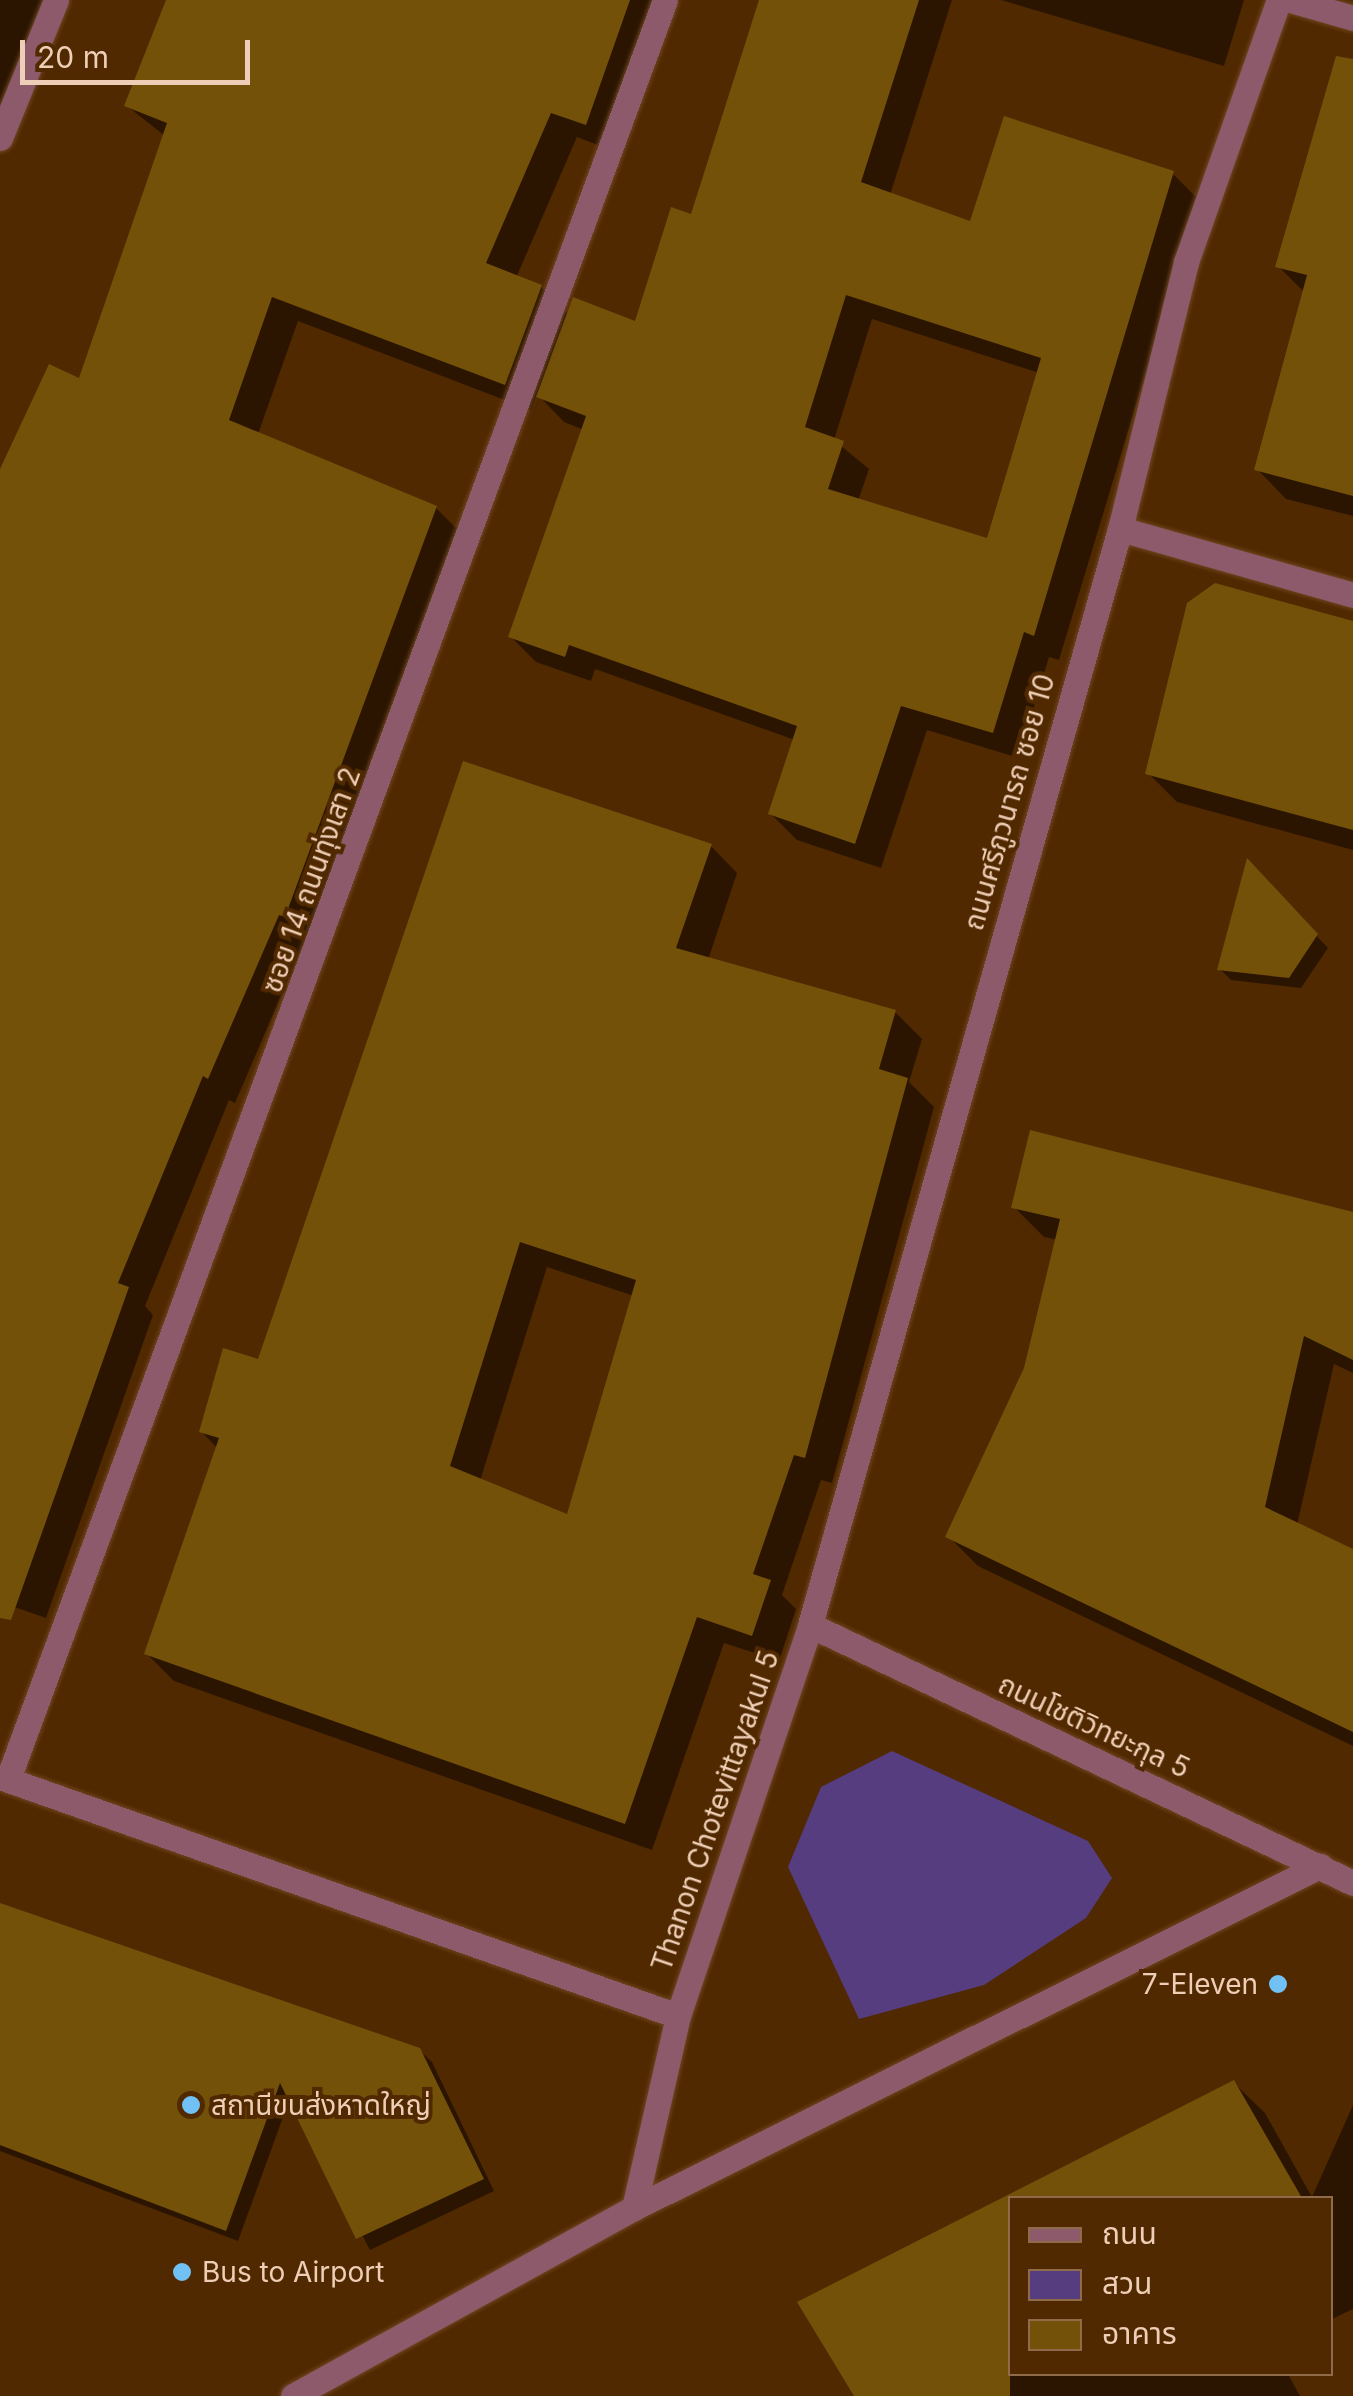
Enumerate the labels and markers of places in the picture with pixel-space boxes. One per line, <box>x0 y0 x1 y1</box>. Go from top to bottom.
place label: 7-Eleven <box>1142 1967 1258 2001</box>
marker: 7-Eleven <box>1267 1973 1289 1995</box>
place label: สถานีขนส่งหาดใหญ่ <box>211 2088 431 2122</box>
marker: สถานีขนส่งหาดใหญ่ <box>180 2094 202 2116</box>
place label: Bus to Airport <box>202 2255 384 2289</box>
marker: Bus to Airport <box>171 2261 193 2283</box>

